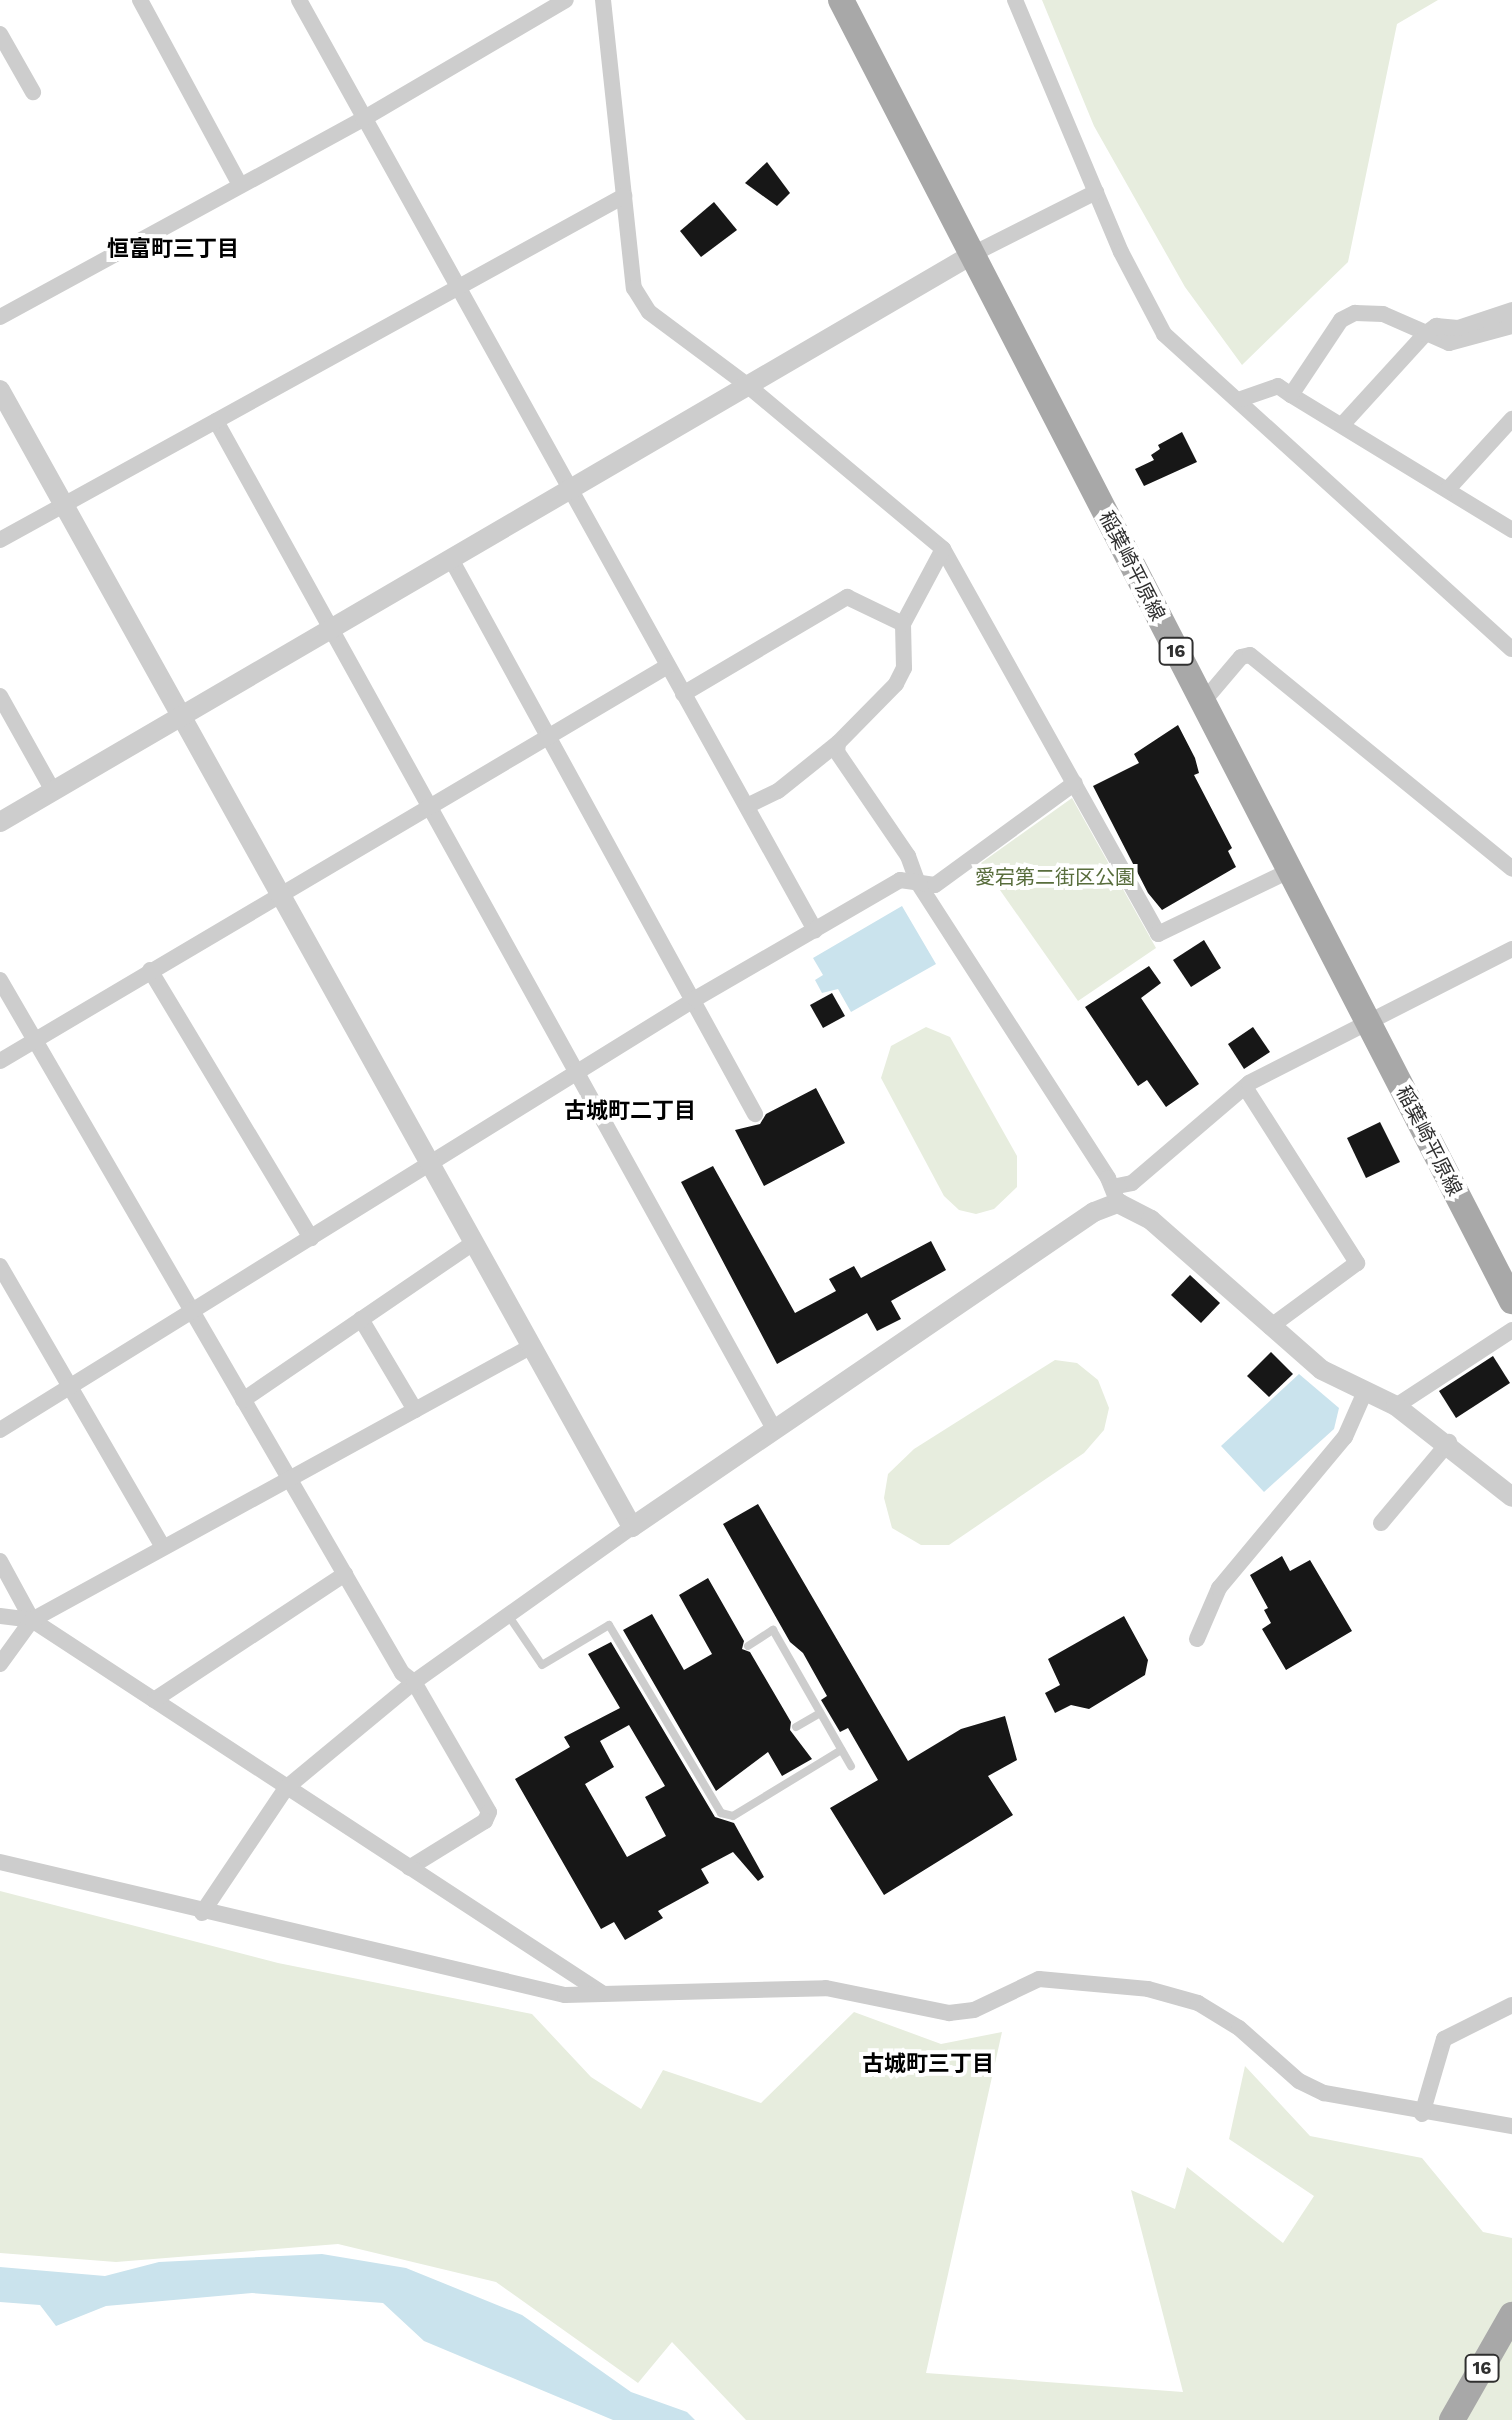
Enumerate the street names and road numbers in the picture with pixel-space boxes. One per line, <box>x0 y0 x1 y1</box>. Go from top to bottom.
street label: 稲葉崎平原線 <box>1094 507 1170 625</box>
road number: 16 <box>1158 637 1194 665</box>
street label: 稲葉崎平原線 <box>1391 1082 1467 1200</box>
road number: 16 <box>1464 2354 1500 2382</box>

